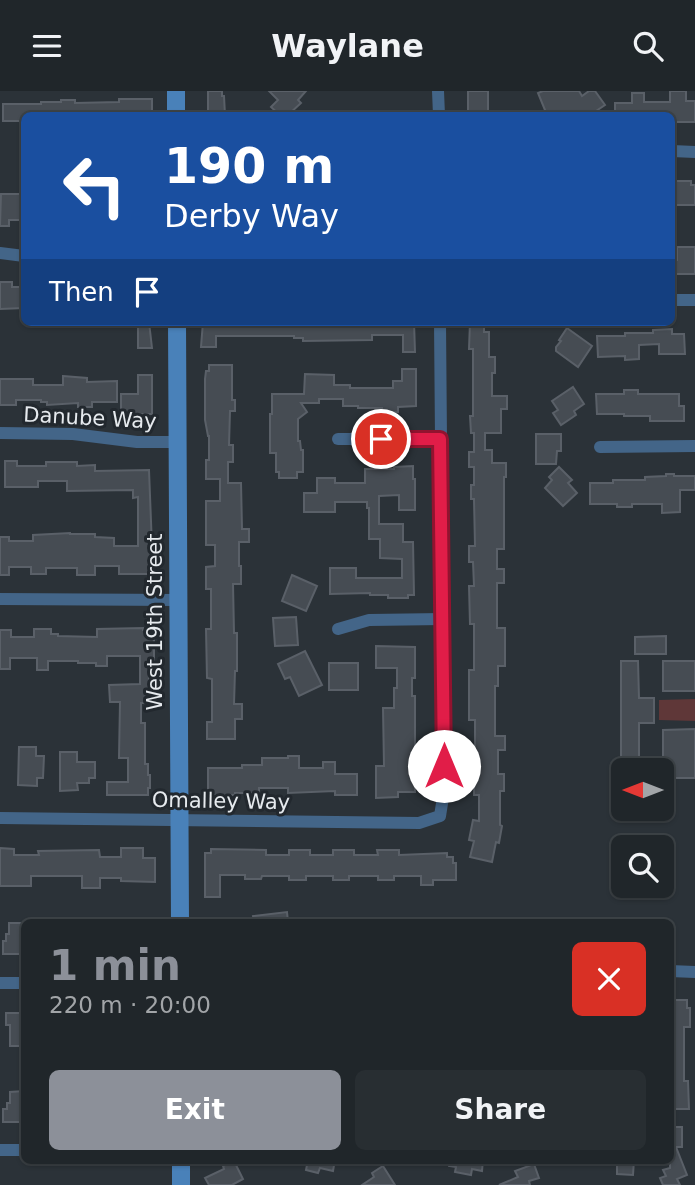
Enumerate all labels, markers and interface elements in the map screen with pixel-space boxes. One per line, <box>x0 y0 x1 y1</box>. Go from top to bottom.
icon: menu <box>28 27 66 65</box>
text: Waylane <box>271 27 424 65</box>
icon: search <box>629 27 667 65</box>
text: 190 m <box>164 138 334 195</box>
icon: left <box>49 140 140 231</box>
text: Derby Way <box>164 197 339 235</box>
icon: arrive <box>128 273 166 311</box>
text: Then <box>49 277 114 307</box>
street label: Danube Way <box>23 403 157 433</box>
pin <box>351 409 411 469</box>
icon: arrive <box>362 420 400 458</box>
street label: West 19th Street <box>143 533 167 711</box>
position arrow <box>407 729 481 803</box>
north arrow <box>611 758 674 821</box>
map controls <box>611 758 674 898</box>
street label: Omalley Way <box>152 788 290 814</box>
button: search <box>611 835 674 898</box>
text: 1 min <box>49 941 181 990</box>
button: close <box>572 942 646 1016</box>
text: 220 m · 20:00 <box>49 992 211 1018</box>
button: Exit <box>49 1070 341 1150</box>
button: Share <box>355 1070 646 1150</box>

